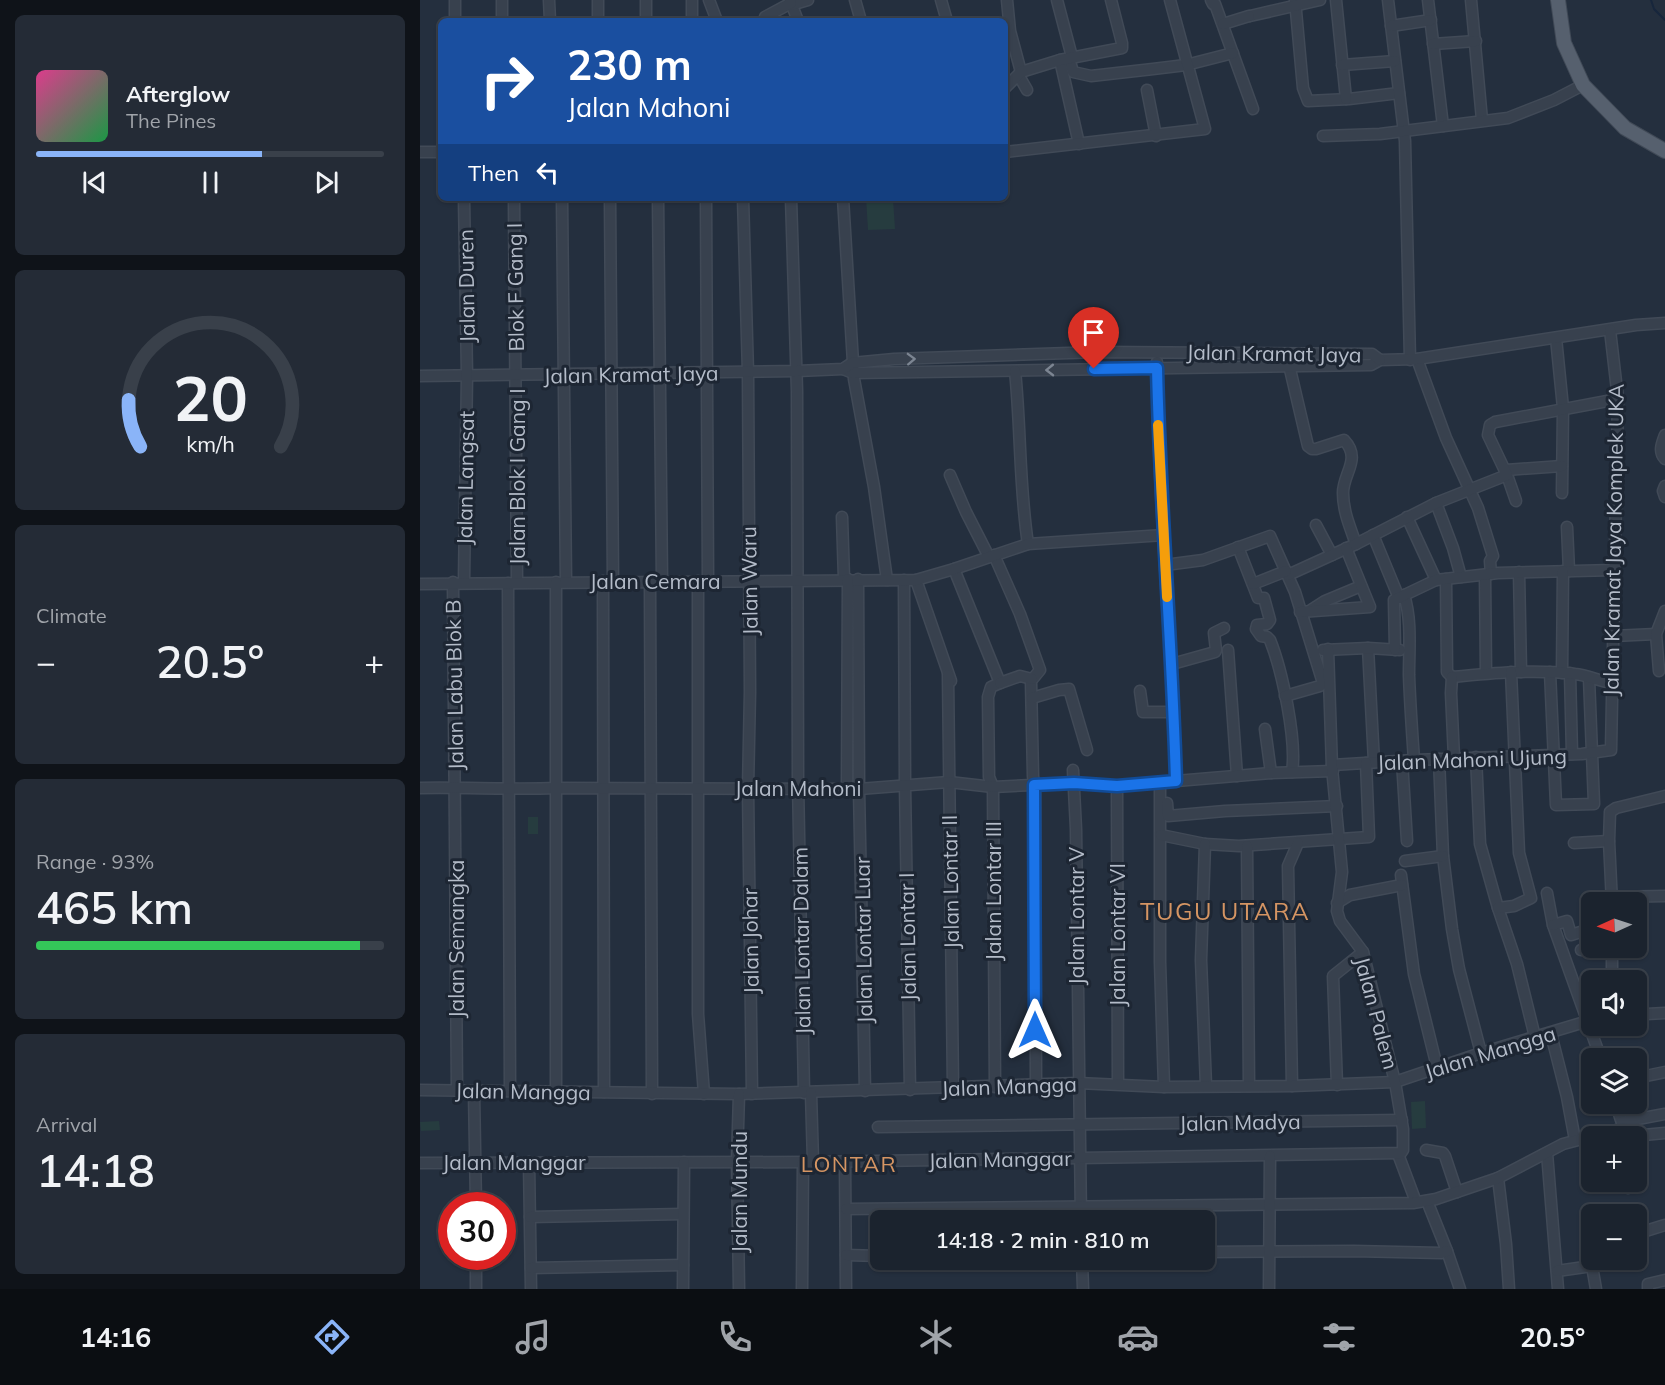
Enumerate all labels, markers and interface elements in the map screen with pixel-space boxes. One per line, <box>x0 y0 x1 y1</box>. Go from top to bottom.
text: 230 m <box>567 38 692 91</box>
icon: right <box>468 42 546 120</box>
text: Afterglow <box>126 80 230 108</box>
text: Jalan Mahoni <box>567 90 730 124</box>
text: The Pines <box>126 108 216 133</box>
icon: left <box>531 156 564 189</box>
text: Then <box>468 159 519 187</box>
icon: previous <box>78 166 111 199</box>
icon: pause <box>194 166 227 199</box>
icon: next <box>310 166 343 199</box>
street label: Blok F Gang I <box>501 222 529 352</box>
street label: Jalan Duren <box>452 229 480 343</box>
pin <box>1068 307 1119 369</box>
icon: arrive <box>1077 316 1110 349</box>
street label: Jalan Kramat Jaya <box>1186 338 1362 368</box>
one-way arrow <box>906 352 915 365</box>
text: 20 <box>173 358 247 437</box>
street label: Jalan Kramat Jaya <box>543 359 719 389</box>
one-way arrow <box>1045 364 1054 376</box>
street label: Jalan Kramat Jaya Komplek UKA <box>1597 383 1629 697</box>
street label: Jalan Blok I Gang I <box>504 388 530 566</box>
street label: Jalan Langsat <box>451 411 479 545</box>
text: km/h <box>186 430 234 457</box>
street label: Jalan Waru <box>735 526 763 636</box>
street label: Jalan Cemara <box>589 568 721 594</box>
street label: Jalan Labu Blok B <box>440 599 468 771</box>
text: Climate <box>36 603 107 628</box>
text: 20.5° <box>156 633 264 689</box>
text: − <box>36 641 56 682</box>
text: + <box>364 641 384 682</box>
street label: Jalan Mahoni Ujung <box>1377 743 1567 775</box>
street label: Jalan Mahoni <box>734 775 862 801</box>
street label: Jalan Lontar II <box>936 815 964 949</box>
street label: Jalan Lontar III <box>980 821 1006 961</box>
street label: Jalan Lontar Dalam <box>786 847 816 1035</box>
street label: Jalan Lontar V <box>1063 847 1089 985</box>
text: Range · 93% <box>36 849 154 874</box>
street label: Jalan Lontar Luar <box>849 856 877 1024</box>
street label: Jalan Semangka <box>443 860 469 1018</box>
street label: Jalan Lontar VI <box>1104 863 1130 1007</box>
street label: Jalan Lontar I <box>893 872 921 1002</box>
text: 465 km <box>36 879 193 935</box>
street label: Jalan Johar <box>736 887 764 994</box>
north arrow <box>1581 892 1647 958</box>
map controls <box>1581 892 1647 1270</box>
district label: TUGU UTARA <box>1140 896 1310 926</box>
street label: Jalan Palem <box>1349 954 1405 1072</box>
button: sound <box>1581 970 1647 1036</box>
position arrow <box>1003 998 1067 1062</box>
street label: Jalan Mangga <box>1421 1020 1559 1084</box>
button: layers <box>1581 1048 1647 1114</box>
street label: Jalan Mangga <box>941 1071 1077 1101</box>
street label: Jalan Mangga <box>455 1077 591 1105</box>
street label: Jalan Madya <box>1179 1108 1301 1136</box>
text: Arrival <box>36 1112 97 1137</box>
button: + <box>1581 1126 1647 1192</box>
street label: Jalan Mundu <box>726 1131 752 1253</box>
text: 14:18 <box>36 1142 155 1198</box>
street label: Jalan Manggar <box>928 1145 1072 1173</box>
street label: Jalan Manggar <box>442 1149 586 1175</box>
district label: LONTAR <box>801 1150 897 1178</box>
speed limit sign: 30 <box>438 1192 516 1270</box>
button: − <box>1581 1204 1647 1270</box>
text: 14:18 · 2 min · 810 m <box>935 1226 1150 1254</box>
icon: directions <box>311 1316 353 1358</box>
icon: music <box>512 1316 554 1358</box>
icon: phone <box>714 1316 756 1358</box>
icon: climate <box>915 1316 957 1358</box>
icon: car <box>1117 1316 1159 1358</box>
icon: filters <box>1318 1316 1360 1358</box>
text: 14:16 <box>80 1320 151 1354</box>
text: 20.5° <box>1520 1320 1585 1354</box>

